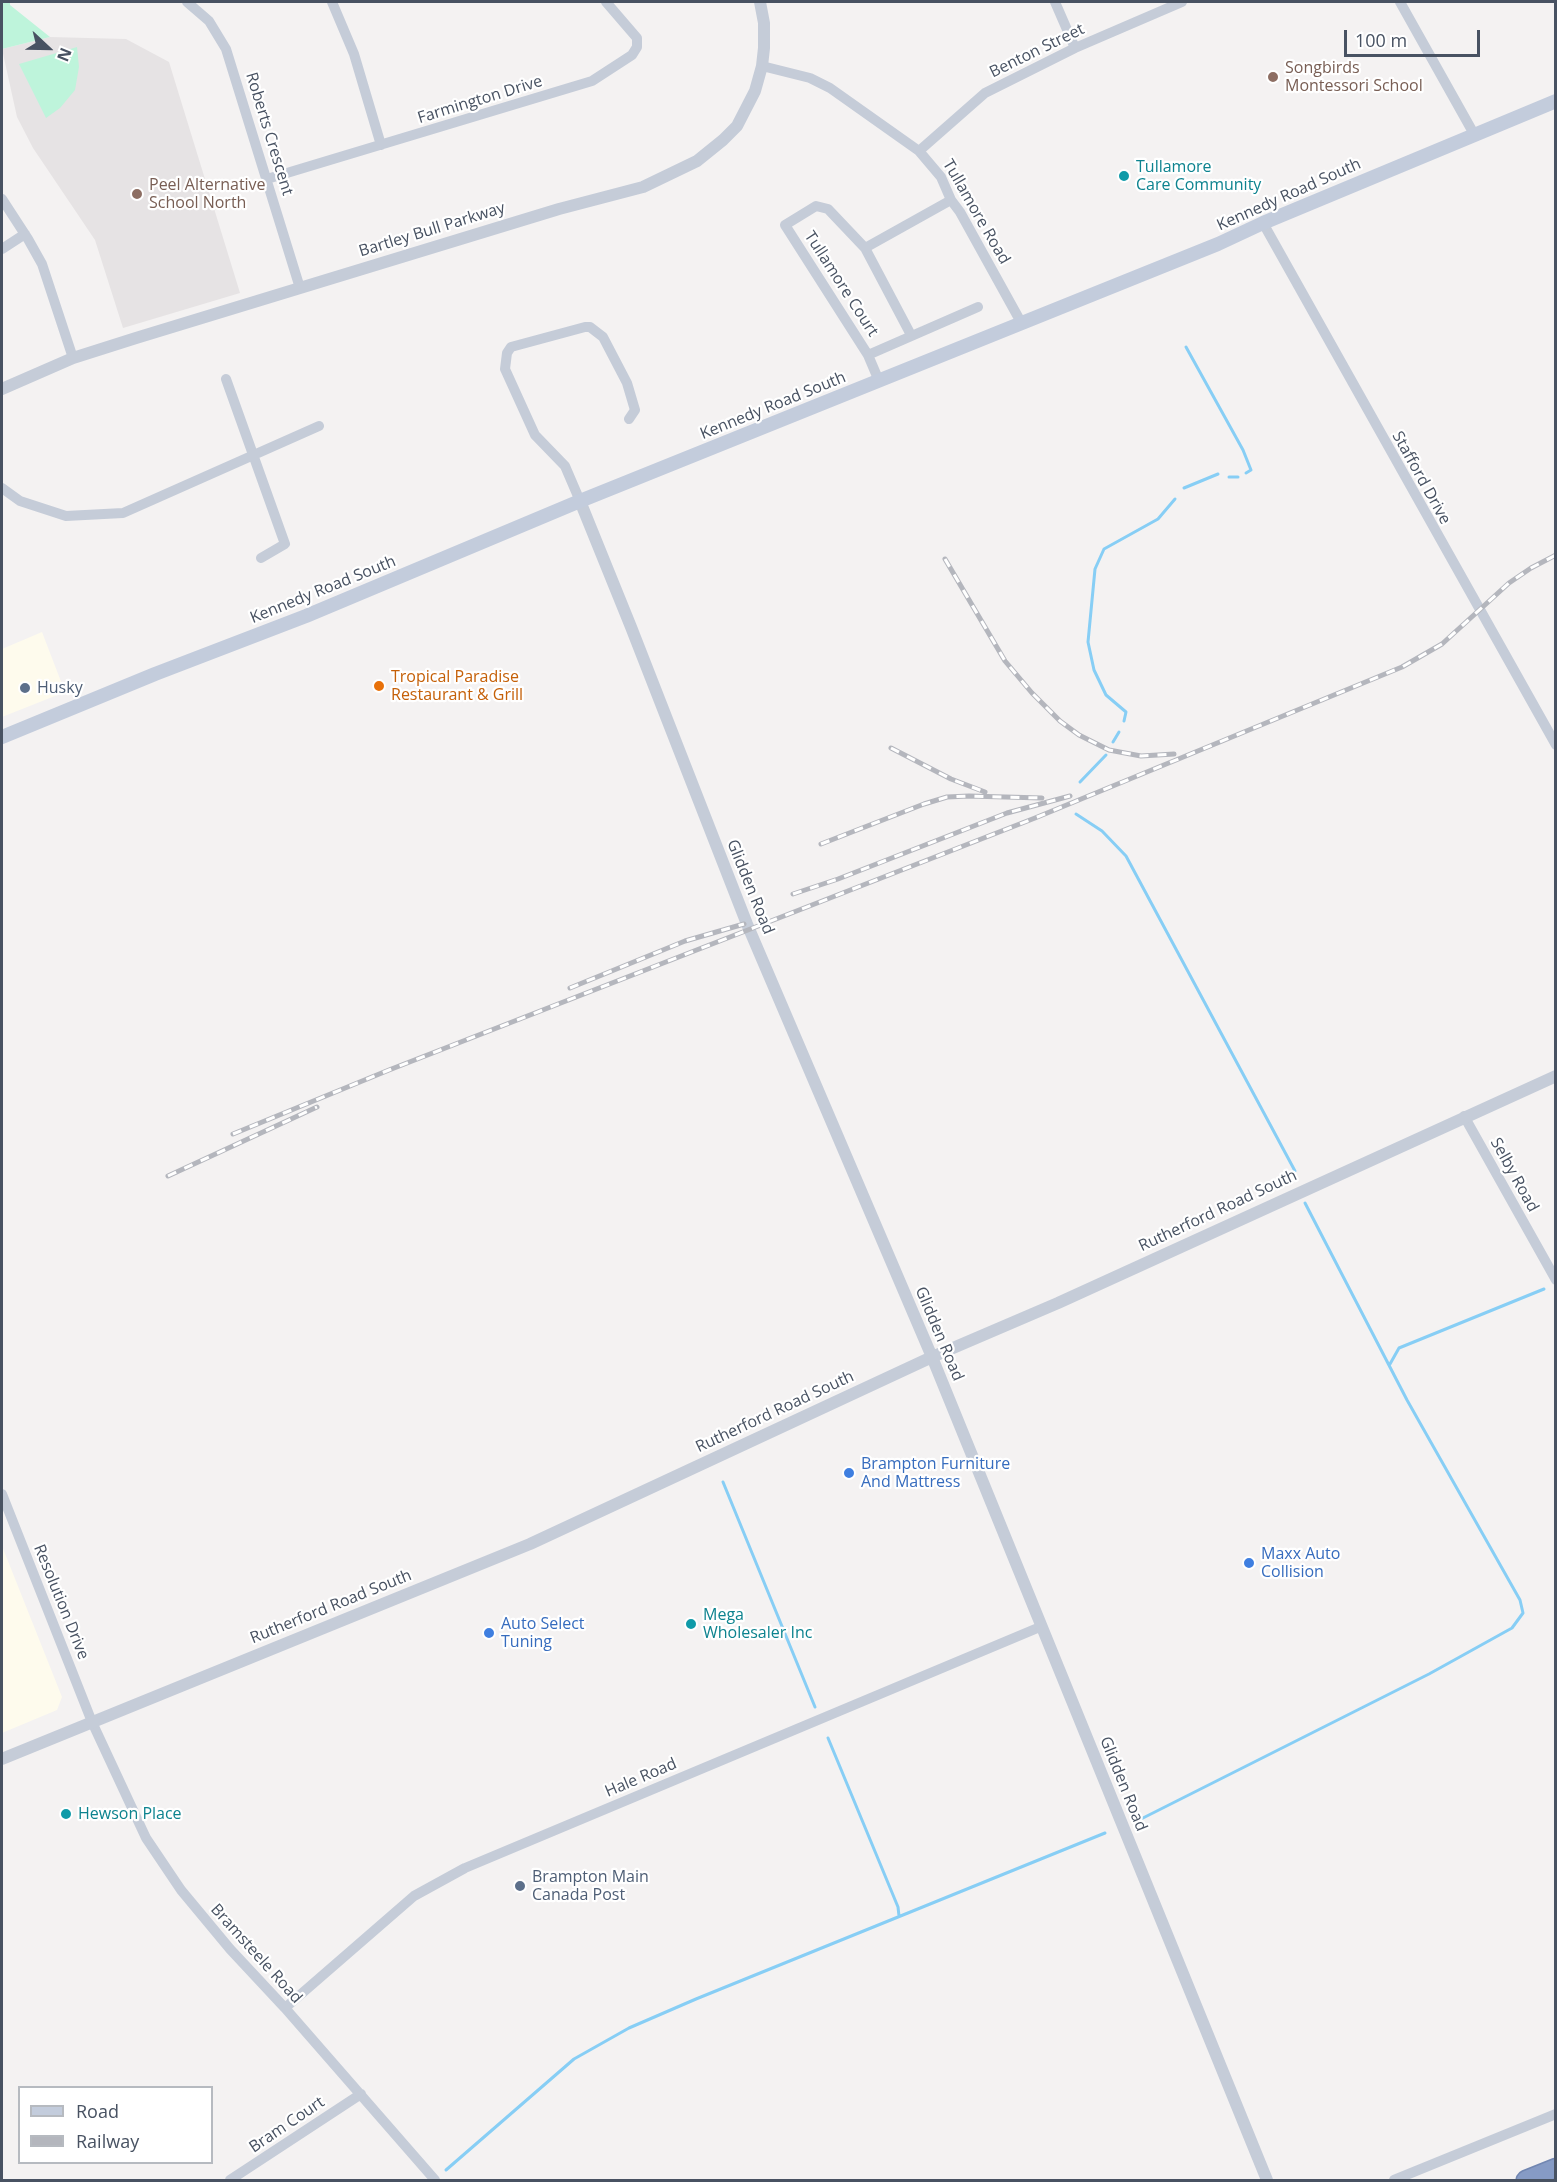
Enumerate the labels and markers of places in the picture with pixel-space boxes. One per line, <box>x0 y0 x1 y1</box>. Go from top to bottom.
place label: Songbirds Montessori School <box>1285 58 1423 96</box>
marker: Songbirds Montessori School <box>1266 70 1280 84</box>
place label: Tullamore Care Community <box>1136 157 1261 195</box>
marker: Tullamore Care Community <box>1117 169 1131 183</box>
place label: Peel Alternative School North <box>149 175 266 213</box>
marker: Peel Alternative School North <box>130 187 144 201</box>
place label: Tropical Paradise Restaurant & Grill <box>391 667 523 705</box>
place label: Husky <box>37 678 83 698</box>
marker: Tropical Paradise Restaurant & Grill <box>372 679 386 693</box>
marker: Husky <box>18 681 32 695</box>
place label: Brampton Furniture And Mattress <box>861 1454 1010 1492</box>
marker: Brampton Furniture And Mattress <box>842 1466 856 1480</box>
place label: Maxx Auto Collision <box>1261 1544 1340 1582</box>
marker: Maxx Auto Collision <box>1242 1556 1256 1570</box>
place label: Mega Wholesaler Inc <box>703 1605 812 1643</box>
place label: Auto Select Tuning <box>501 1614 585 1652</box>
marker: Mega Wholesaler Inc <box>684 1617 698 1631</box>
marker: Auto Select Tuning <box>482 1626 496 1640</box>
place label: Hewson Place <box>78 1804 182 1824</box>
marker: Hewson Place <box>59 1807 73 1821</box>
place label: Brampton Main Canada Post <box>532 1867 649 1905</box>
marker: Brampton Main Canada Post <box>513 1879 527 1893</box>

